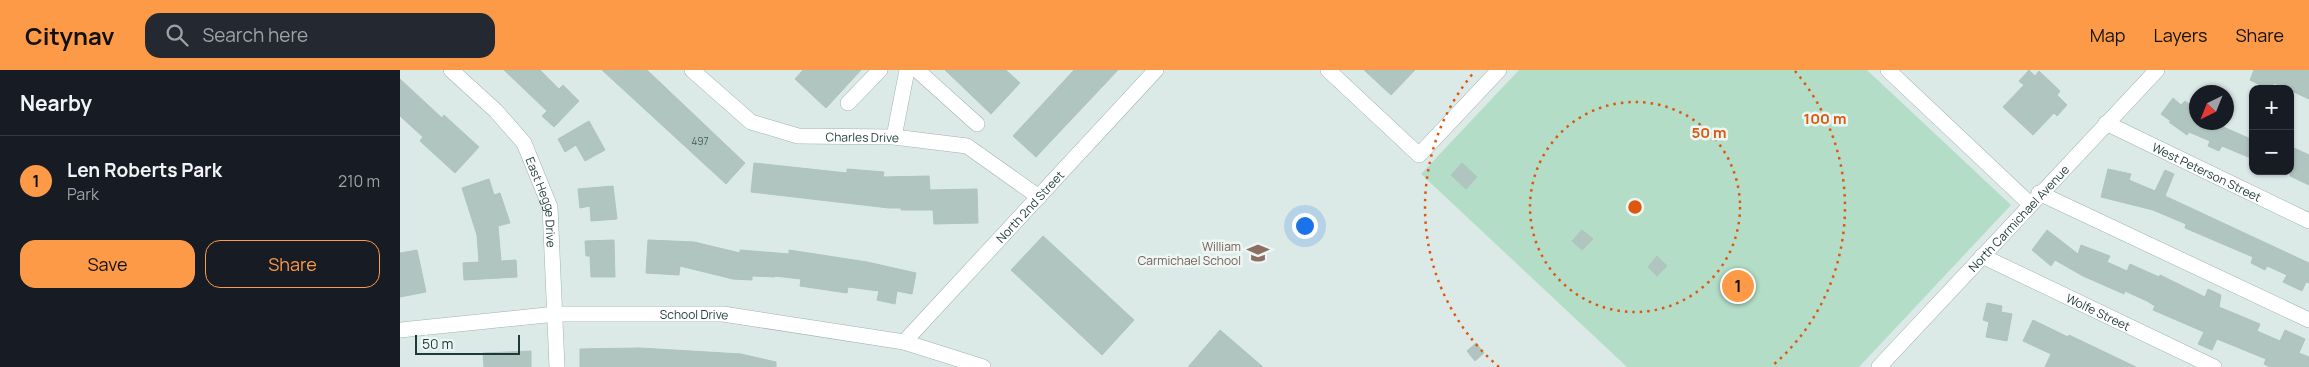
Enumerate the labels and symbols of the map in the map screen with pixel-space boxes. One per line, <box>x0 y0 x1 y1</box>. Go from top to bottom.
north arrow <box>2189 85 2234 130</box>
text: 100 m <box>1804 108 1846 129</box>
text: 50 m <box>1691 122 1727 143</box>
street label: Charles Drive <box>826 128 900 146</box>
house number: 497 <box>692 134 708 148</box>
street label: West Peterson Street <box>2149 138 2264 205</box>
street label: East Hegge Drive <box>522 154 560 248</box>
street label: North Carmichael Avenue <box>1964 161 2073 275</box>
street label: North 2nd Street <box>992 166 1068 246</box>
centre of rings <box>1626 198 1644 216</box>
your location <box>1292 213 1318 239</box>
place label: William Carmichael School <box>1138 238 1241 269</box>
school or university icon: William Carmichael School <box>1245 240 1271 266</box>
pin: 1 <box>1722 267 1754 305</box>
street label: Wolfe Street <box>2064 289 2133 334</box>
street label: School Drive <box>660 305 730 323</box>
scale bar <box>415 332 520 355</box>

